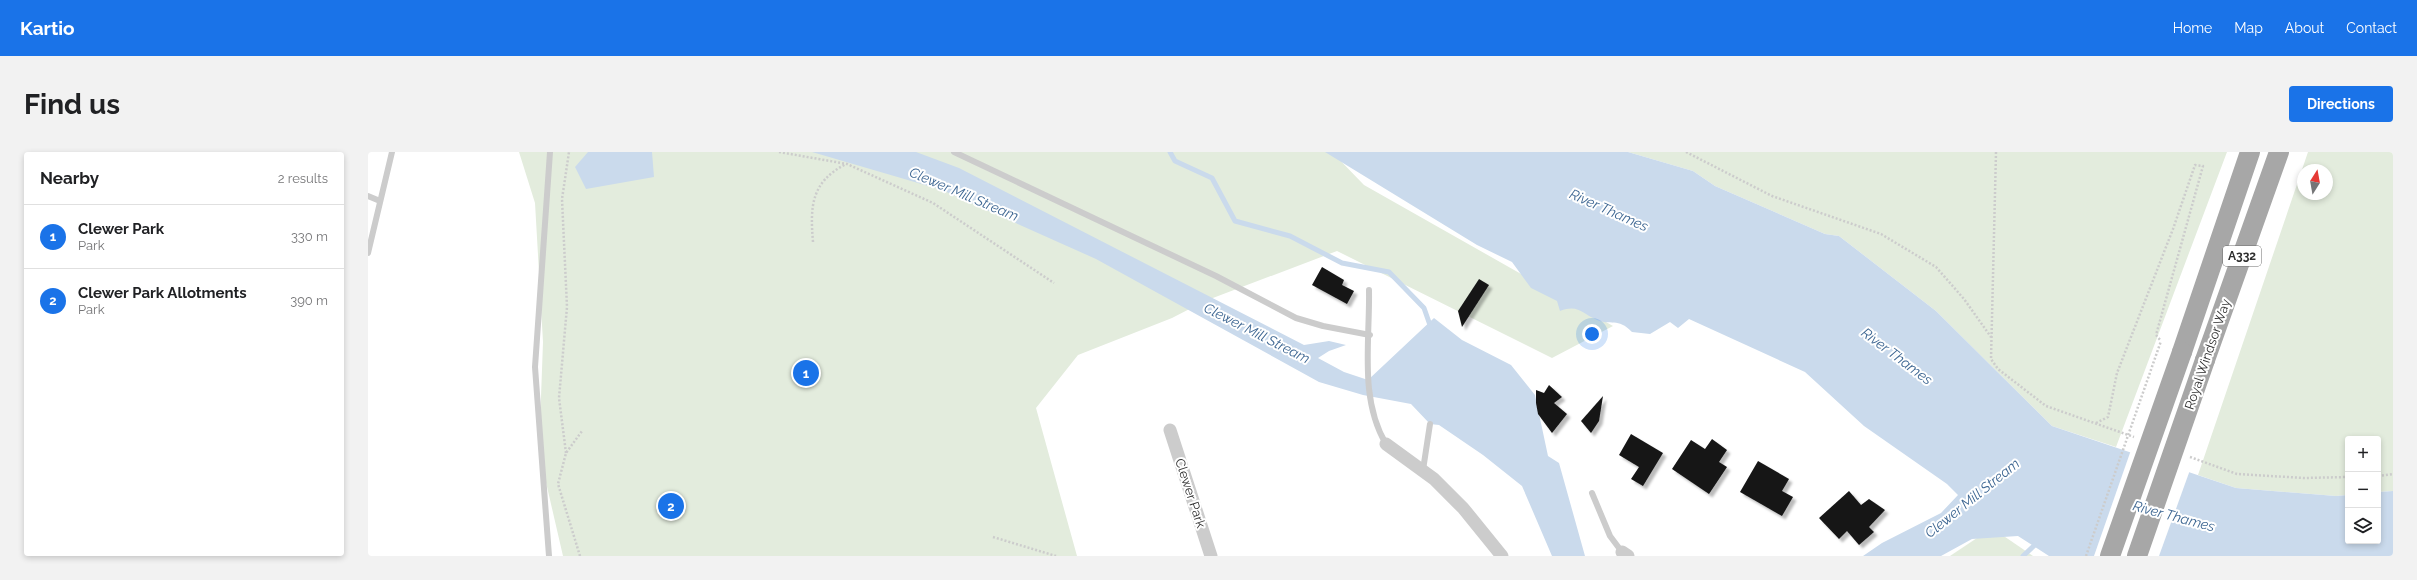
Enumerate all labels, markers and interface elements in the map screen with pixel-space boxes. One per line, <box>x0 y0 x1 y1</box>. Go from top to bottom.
text: Kartio <box>20 17 75 39</box>
text: Home <box>2173 20 2212 36</box>
text: Map <box>2234 20 2263 36</box>
text: About <box>2285 20 2324 36</box>
text: Contact <box>2346 20 2397 36</box>
button: Directions <box>2289 86 2393 122</box>
text: Find us <box>24 88 120 121</box>
water label: Clewer Mill Stream <box>907 164 1021 224</box>
north arrow <box>2297 164 2333 200</box>
text: Nearby <box>40 168 99 188</box>
text: 2 results <box>278 171 328 186</box>
water label: River Thames <box>1567 186 1651 235</box>
text: Clewer Park <box>78 220 164 238</box>
text: 1 <box>50 229 56 244</box>
text: 330 m <box>291 229 328 244</box>
text: Park <box>78 238 105 253</box>
road number: A332 <box>2223 246 2261 266</box>
text: Clewer Park Allotments <box>78 284 247 302</box>
text: 2 <box>49 293 57 308</box>
text: 390 m <box>290 293 328 308</box>
street label: Royal Windsor Way <box>2182 297 2233 411</box>
water label: Clewer Mill Stream <box>1201 299 1313 367</box>
text: Park <box>78 302 105 317</box>
your location <box>1582 324 1602 344</box>
water label: River Thames <box>1859 324 1936 388</box>
pin: 1 <box>793 358 819 388</box>
map controls <box>2345 436 2381 544</box>
button: + <box>2345 436 2381 472</box>
water label: Clewer Mill Stream <box>1922 455 2022 541</box>
street label: Clewer Park <box>1172 457 1209 530</box>
button: − <box>2345 472 2381 508</box>
pin: 2 <box>658 491 684 521</box>
water label: River Thames <box>2131 497 2217 535</box>
button: layers <box>2345 508 2381 544</box>

